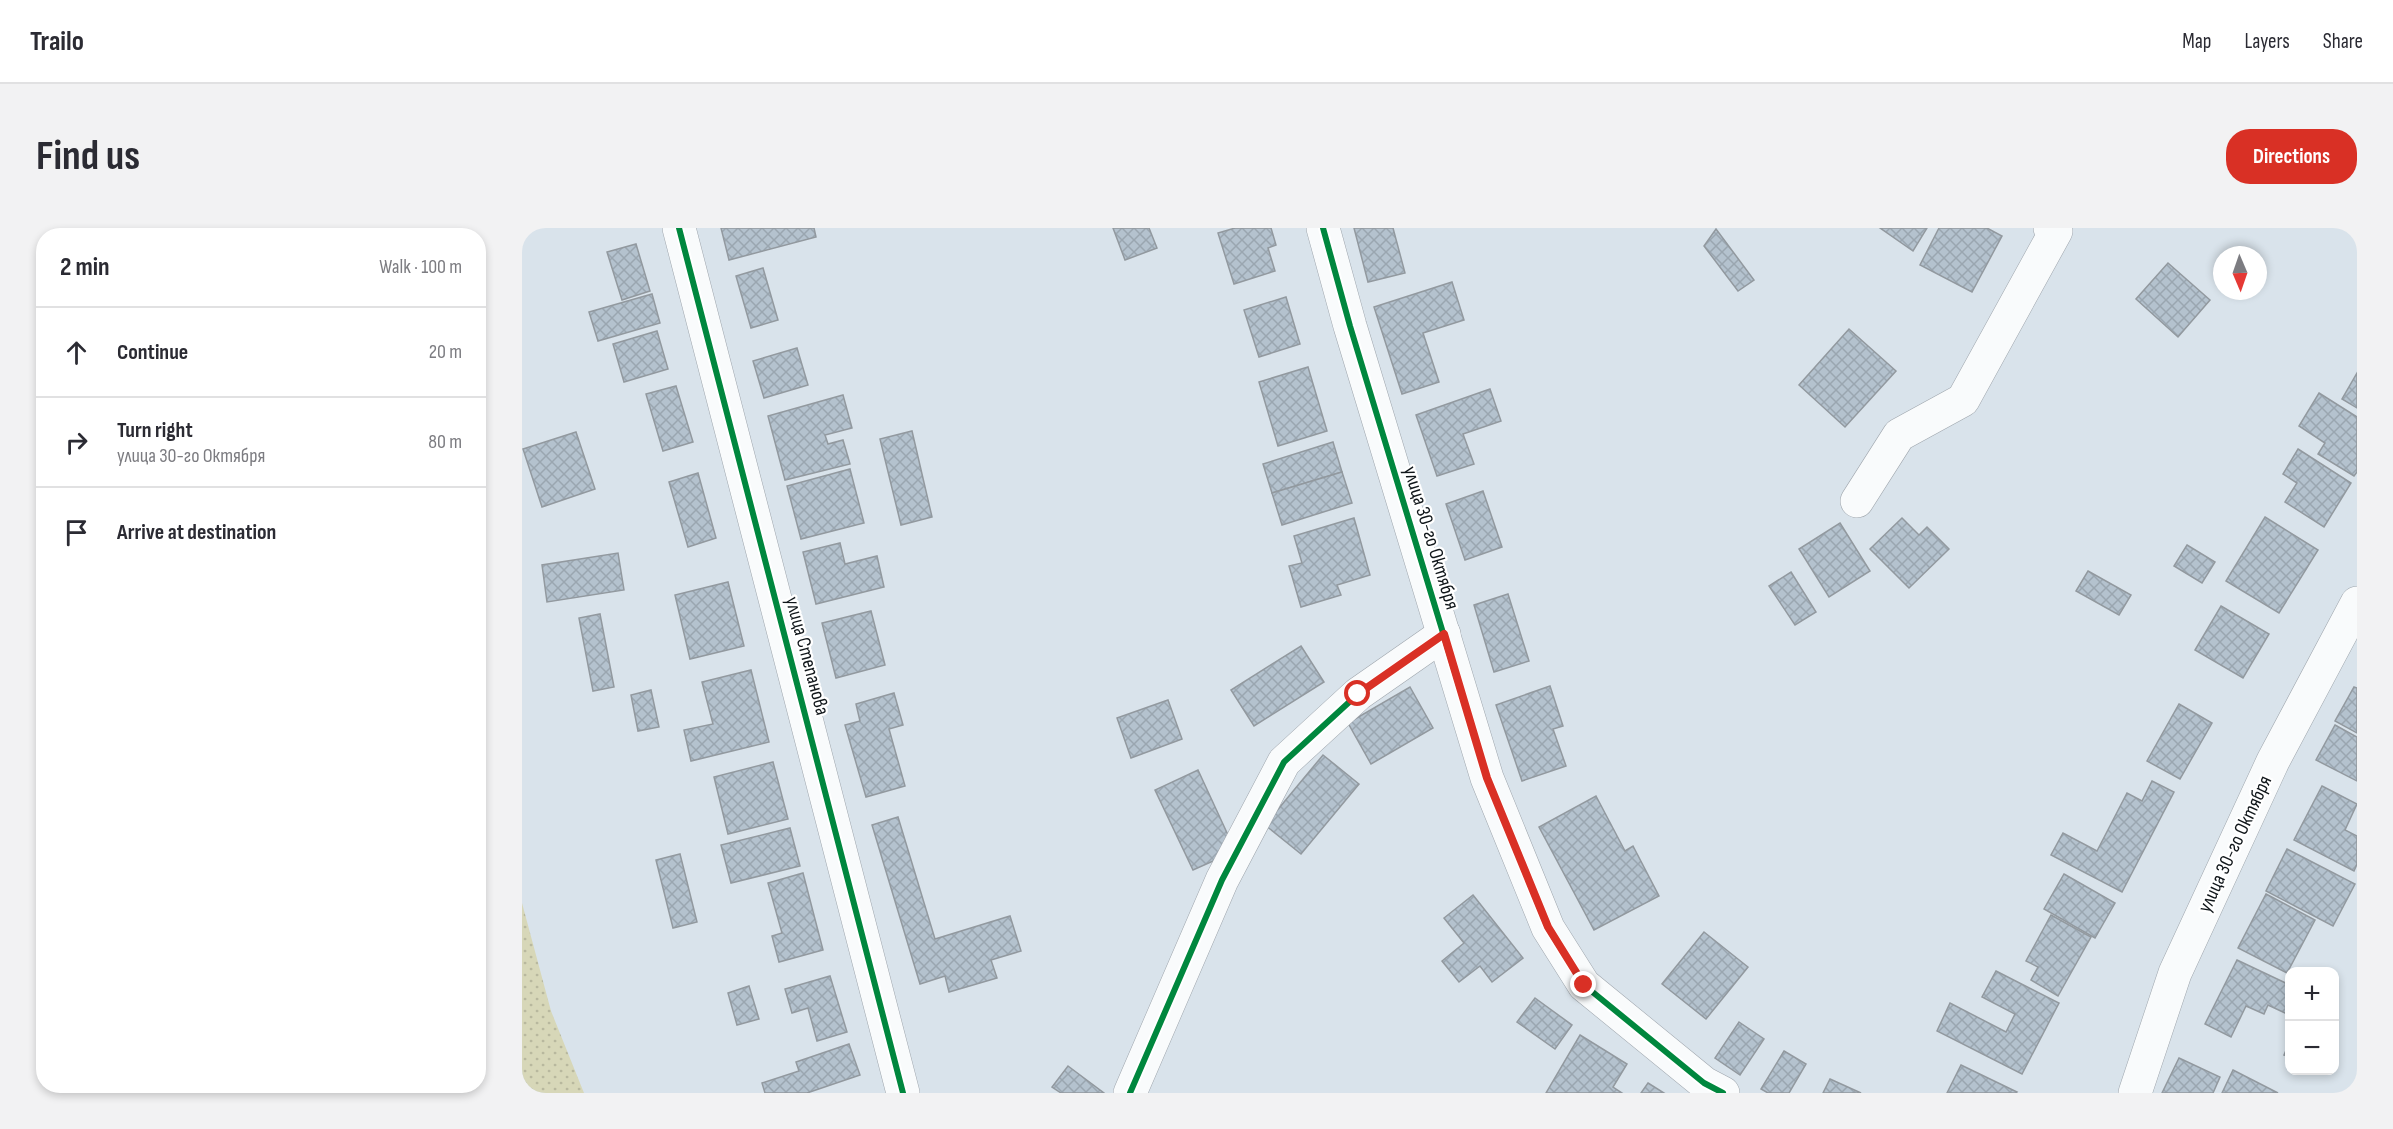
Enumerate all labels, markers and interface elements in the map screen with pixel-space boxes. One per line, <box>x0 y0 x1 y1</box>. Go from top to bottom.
text: Trailo <box>30 25 84 58</box>
text: Map <box>2182 29 2211 54</box>
text: Layers <box>2244 29 2290 54</box>
text: Share <box>2323 29 2363 54</box>
button: Directions <box>2226 129 2357 184</box>
text: Find us <box>36 131 140 182</box>
north arrow <box>2213 246 2267 300</box>
text: 2 min <box>60 252 110 283</box>
text: Walk · 100 m <box>379 255 462 279</box>
icon: ahead <box>60 336 93 369</box>
text: Continue <box>117 339 188 366</box>
text: 20 m <box>429 340 462 364</box>
text: Turn right <box>117 417 193 444</box>
icon: right <box>60 426 93 459</box>
text: 80 m <box>428 430 462 454</box>
text: улица 30-го Октября <box>117 444 265 468</box>
street label: улица 30-го Октября <box>1398 464 1464 612</box>
icon: arrive <box>60 516 93 549</box>
text: Arrive at destination <box>117 519 276 546</box>
street label: улица Степанова <box>780 594 834 718</box>
route start <box>1344 680 1370 706</box>
street label: улица 30-го Октября <box>2193 772 2277 916</box>
map controls <box>2285 967 2339 1075</box>
button: + <box>2285 967 2339 1021</box>
route end <box>1570 971 1596 997</box>
button: − <box>2285 1021 2339 1075</box>

